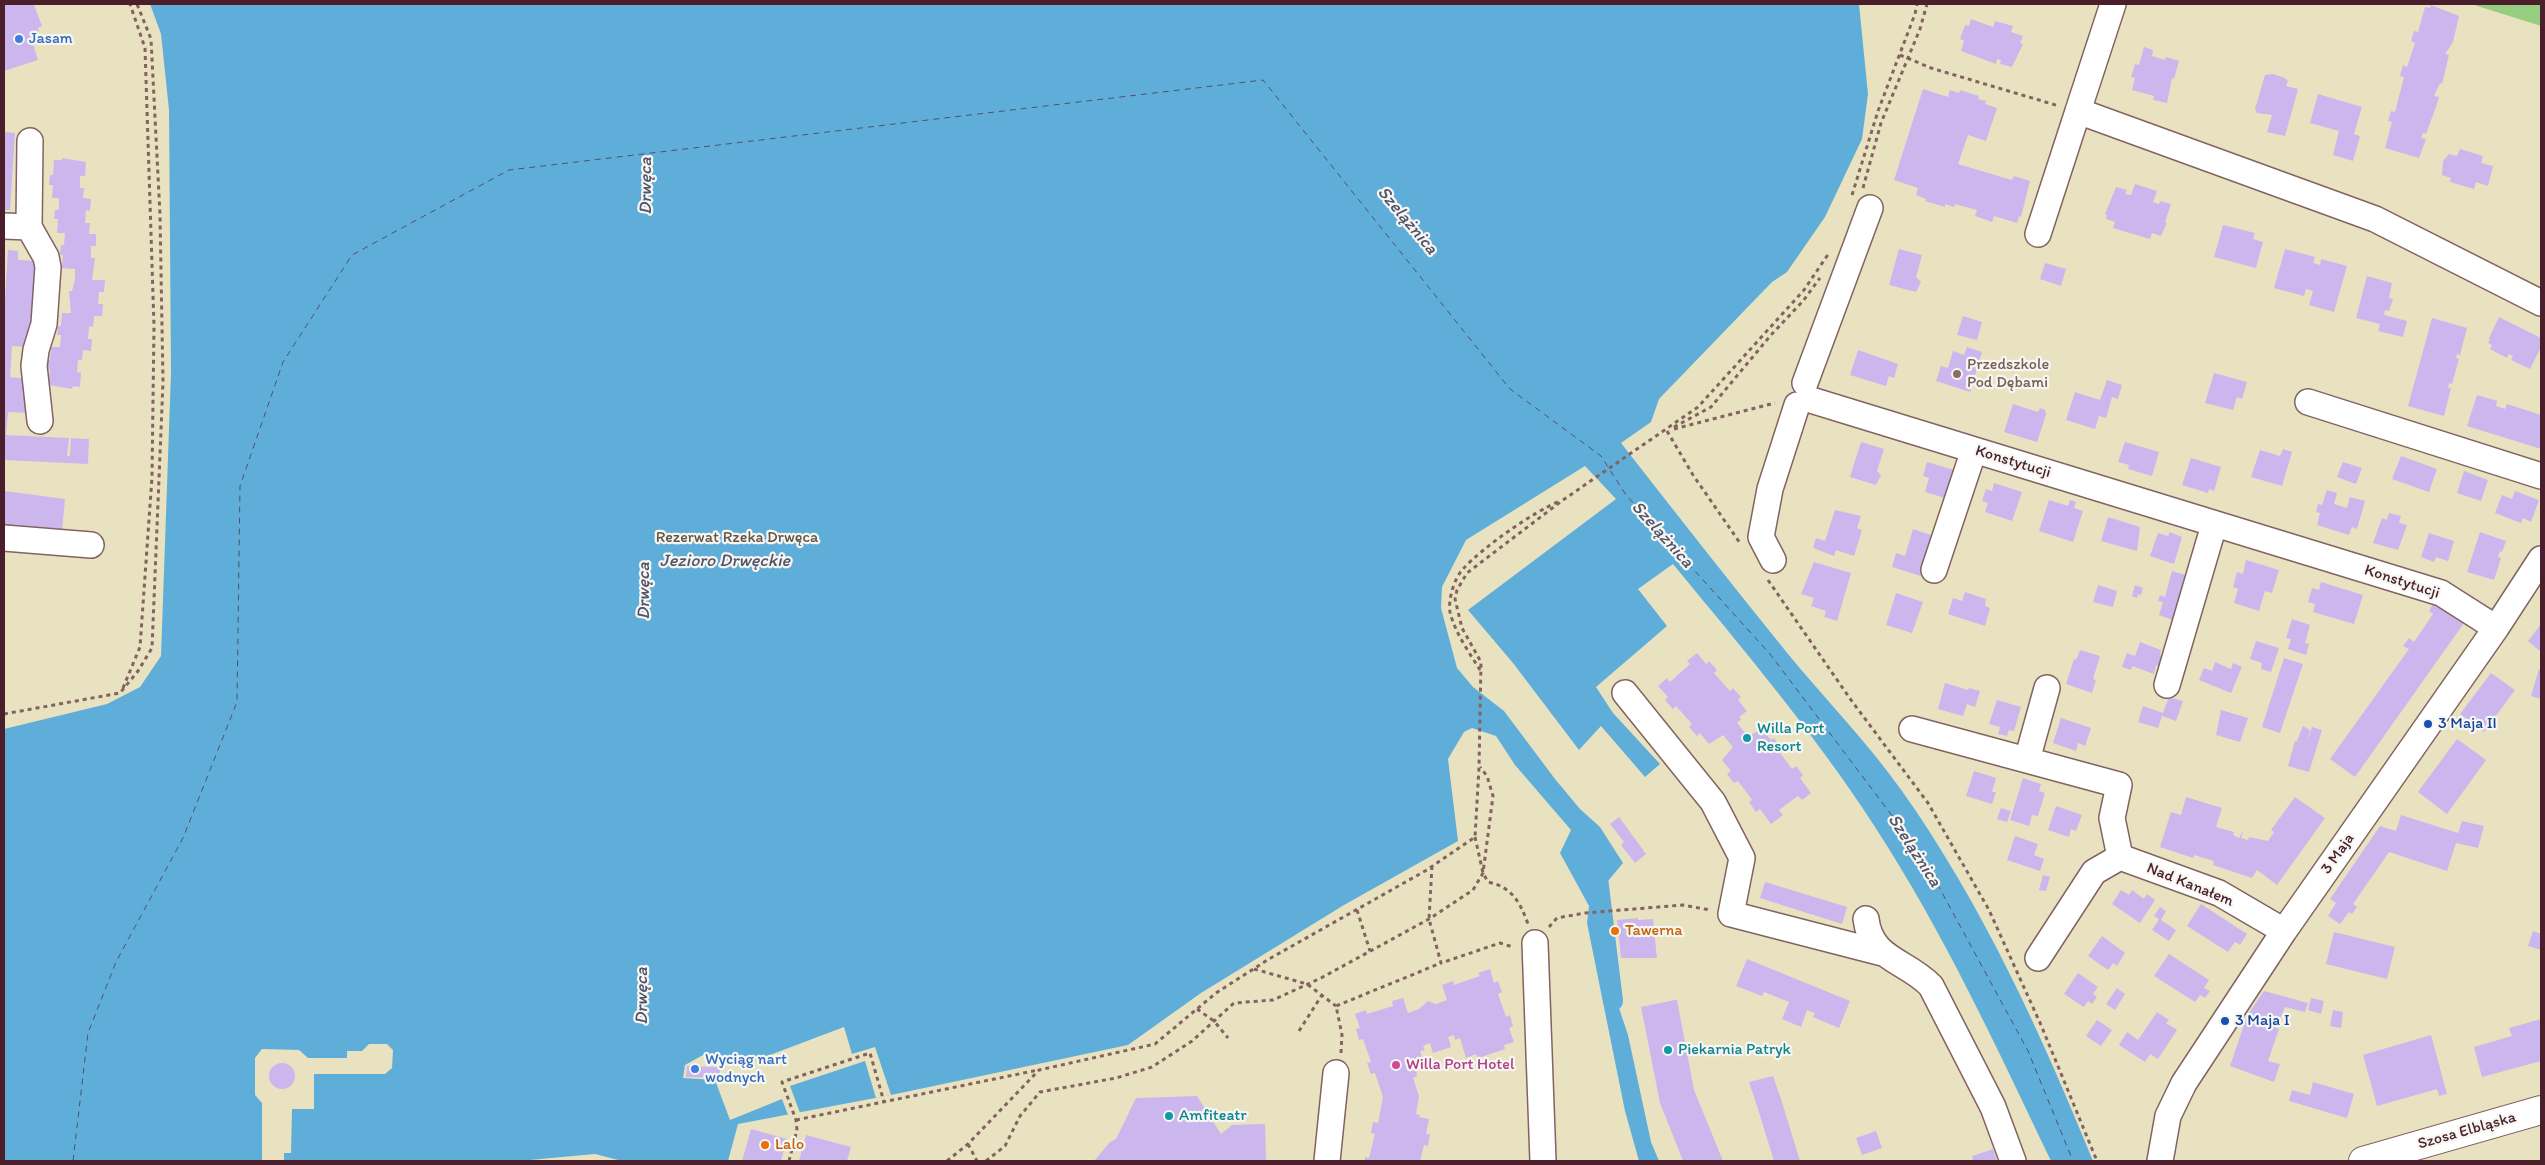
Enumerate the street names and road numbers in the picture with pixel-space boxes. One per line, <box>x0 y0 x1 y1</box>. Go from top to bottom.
street label: Konstytucji <box>1973 441 2053 483</box>
street label: Konstytucji <box>2362 561 2442 603</box>
street label: 3 Maja <box>2317 830 2359 878</box>
street label: Nad Kanałem <box>2144 859 2236 911</box>
street label: Szosa Elbląska <box>2416 1108 2518 1154</box>

